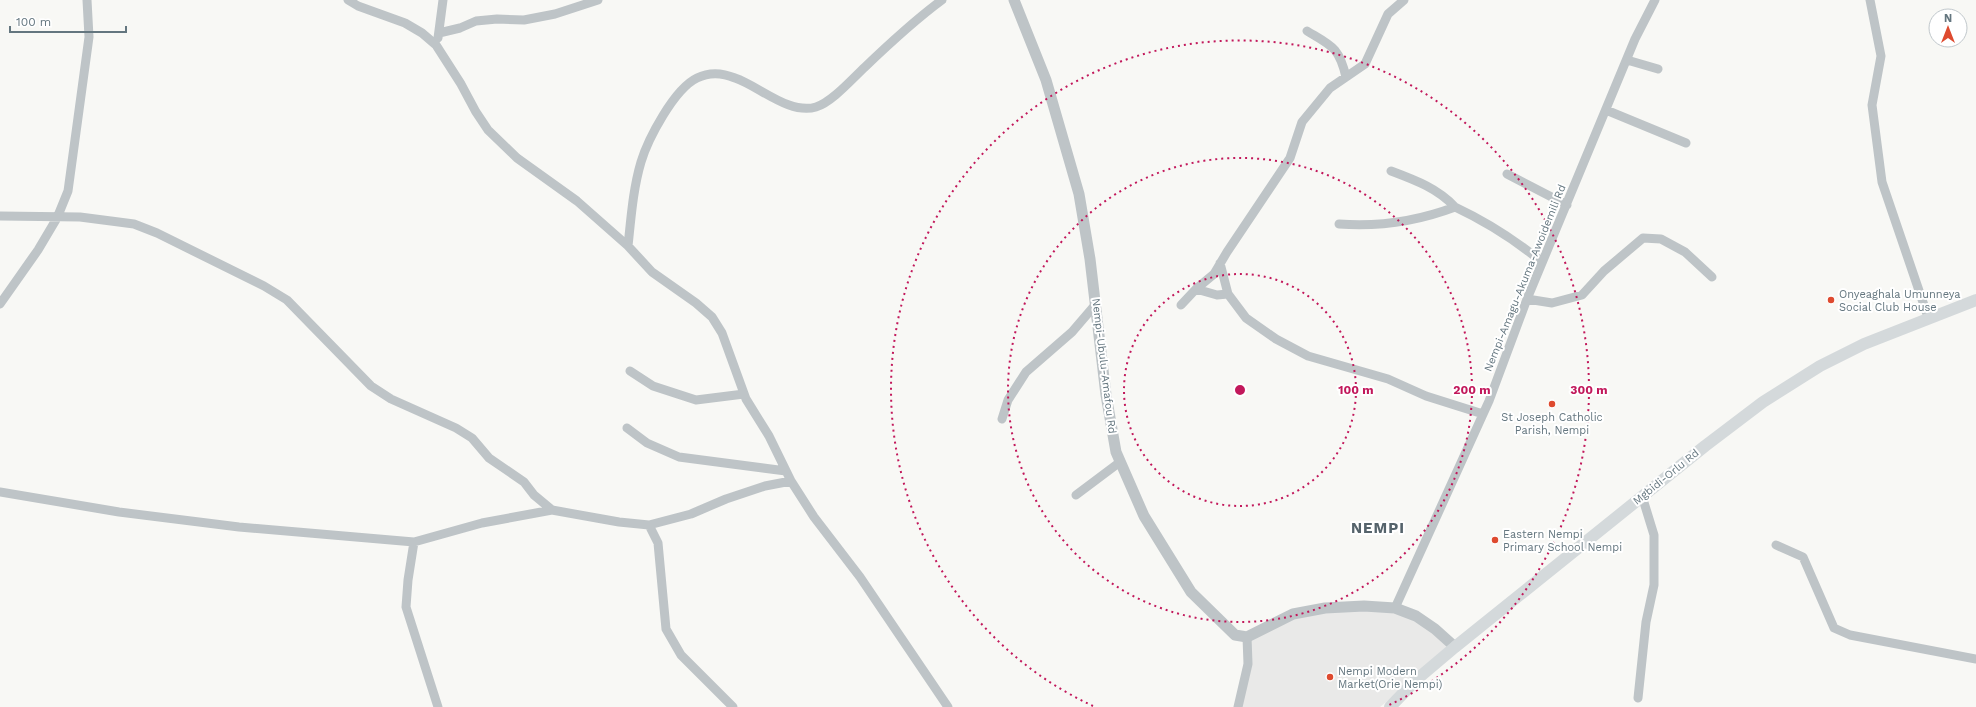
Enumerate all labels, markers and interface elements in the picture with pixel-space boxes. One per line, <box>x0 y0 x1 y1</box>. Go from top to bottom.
scale bar <box>10 8 126 34</box>
north arrow <box>1928 8 1968 48</box>
text: N <box>1944 12 1952 25</box>
text: 100 m <box>16 15 51 29</box>
street label: Nempi-Amagu-Akuma-Awoidemili Rd <box>1481 183 1569 373</box>
place label: Onyeaghala Umunneya Social Club House <box>1839 288 1961 314</box>
marker: Onyeaghala Umunneya Social Club House <box>1826 295 1836 305</box>
street label: Nempi-Ubulu-Amafou Rd <box>1089 297 1119 435</box>
centre of rings <box>1233 383 1247 397</box>
text: 100 m <box>1338 383 1374 397</box>
text: 200 m <box>1453 383 1491 397</box>
text: 300 m <box>1570 383 1608 397</box>
marker: St Joseph Catholic Parish, Nempi <box>1547 399 1557 409</box>
place label: St Joseph Catholic Parish, Nempi <box>1501 411 1603 437</box>
street label: Mgbidi-Orlu Rd <box>1630 446 1702 508</box>
district label: NEMPI <box>1351 519 1405 537</box>
place label: Eastern Nempi Primary School Nempi <box>1503 528 1622 554</box>
marker: Eastern Nempi Primary School Nempi <box>1490 535 1500 545</box>
place label: Nempi Modern Market(Orie Nempi) <box>1338 665 1443 691</box>
marker: Nempi Modern Market(Orie Nempi) <box>1325 672 1335 682</box>

